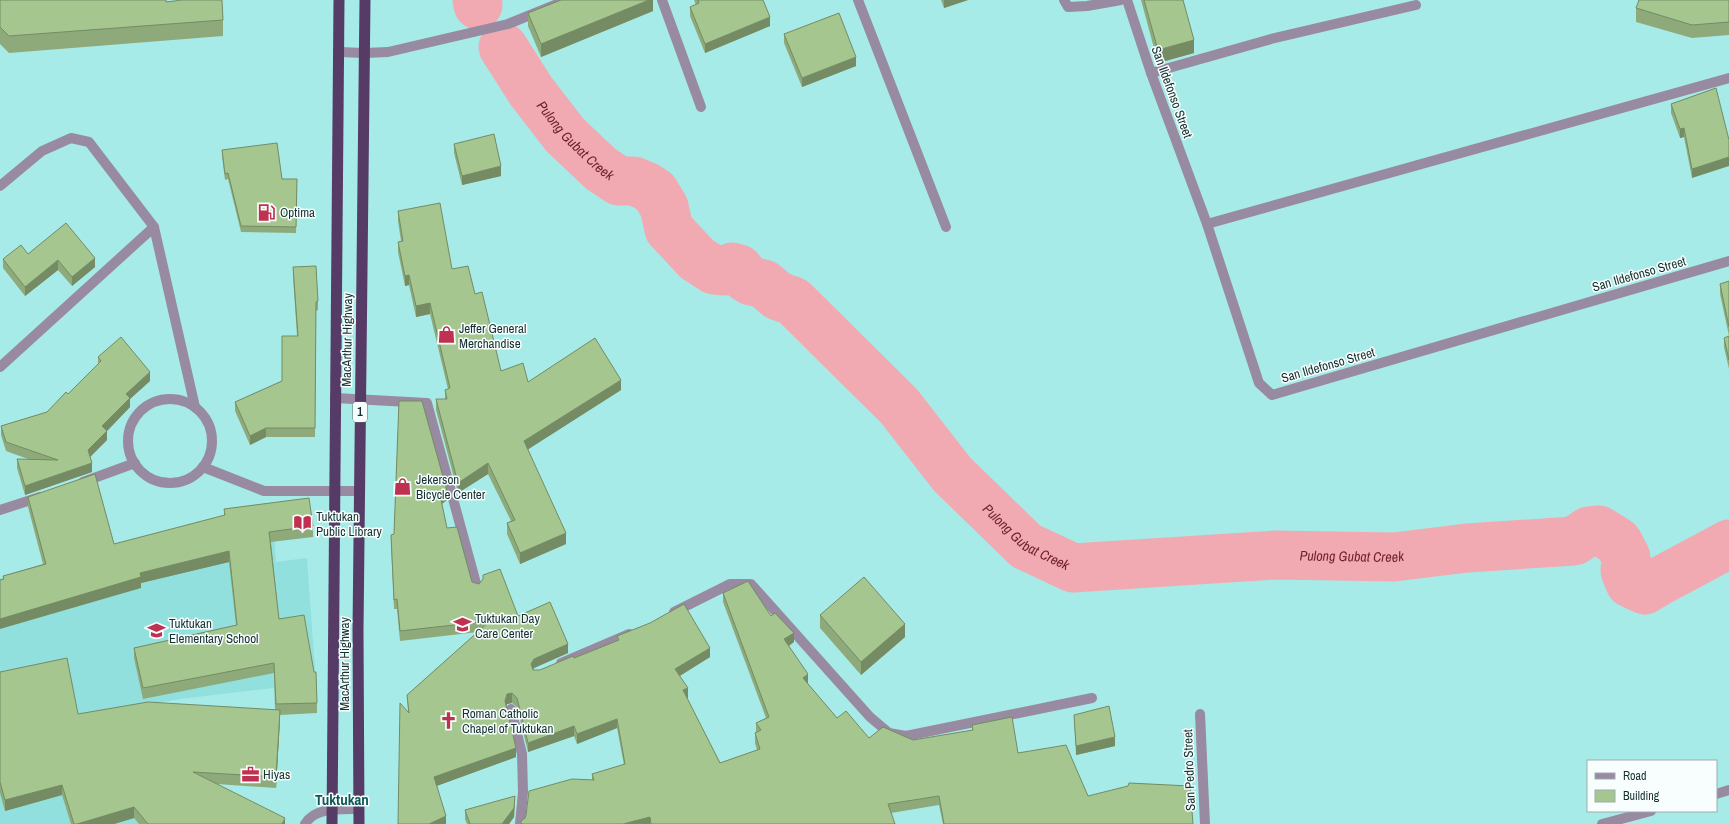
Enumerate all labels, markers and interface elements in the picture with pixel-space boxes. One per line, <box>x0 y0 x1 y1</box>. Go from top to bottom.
street label: San Ildefonso Street <box>1147 44 1197 140</box>
water label: Pulong Gubat Creek <box>533 97 619 185</box>
fuel station icon: Optima <box>257 202 277 222</box>
place label: Optima <box>280 204 315 221</box>
street label: San Ildefonso Street <box>1590 253 1688 295</box>
street label: MacArthur Highway <box>338 292 356 387</box>
place label: Jeffer General Merchandise <box>459 320 526 352</box>
shop icon: Jeffer General Merchandise <box>436 325 456 345</box>
street label: San Ildefonso Street <box>1279 344 1377 386</box>
road number: 1 <box>353 402 367 422</box>
place label: Jekerson Bicycle Center <box>416 471 486 503</box>
shop icon: Jekerson Bicycle Center <box>393 476 413 496</box>
water label: Pulong Gubat Creek <box>979 500 1074 575</box>
place label: Tuktukan Public Library <box>316 508 382 540</box>
library icon: Tuktukan Public Library <box>293 513 313 533</box>
water label: Pulong Gubat Creek <box>1300 546 1406 566</box>
place label: Tuktukan Day Care Center <box>475 610 541 642</box>
place label: Tuktukan Elementary School <box>169 615 258 647</box>
school or university icon: Tuktukan Day Care Center <box>452 615 472 635</box>
street label: MacArthur Highway <box>336 617 353 711</box>
school or university icon: Tuktukan Elementary School <box>146 620 166 640</box>
place label: Roman Catholic Chapel of Tuktukan <box>462 705 553 737</box>
church icon: Roman Catholic Chapel of Tuktukan <box>439 710 459 730</box>
street label: San Pedro Street <box>1179 729 1199 811</box>
legend <box>1587 760 1717 812</box>
office icon: Hiyas <box>240 764 260 784</box>
place label: Hiyas <box>263 766 290 783</box>
text: Road <box>1623 768 1647 784</box>
text: Building <box>1623 788 1660 804</box>
district label: Tuktukan <box>315 789 369 810</box>

